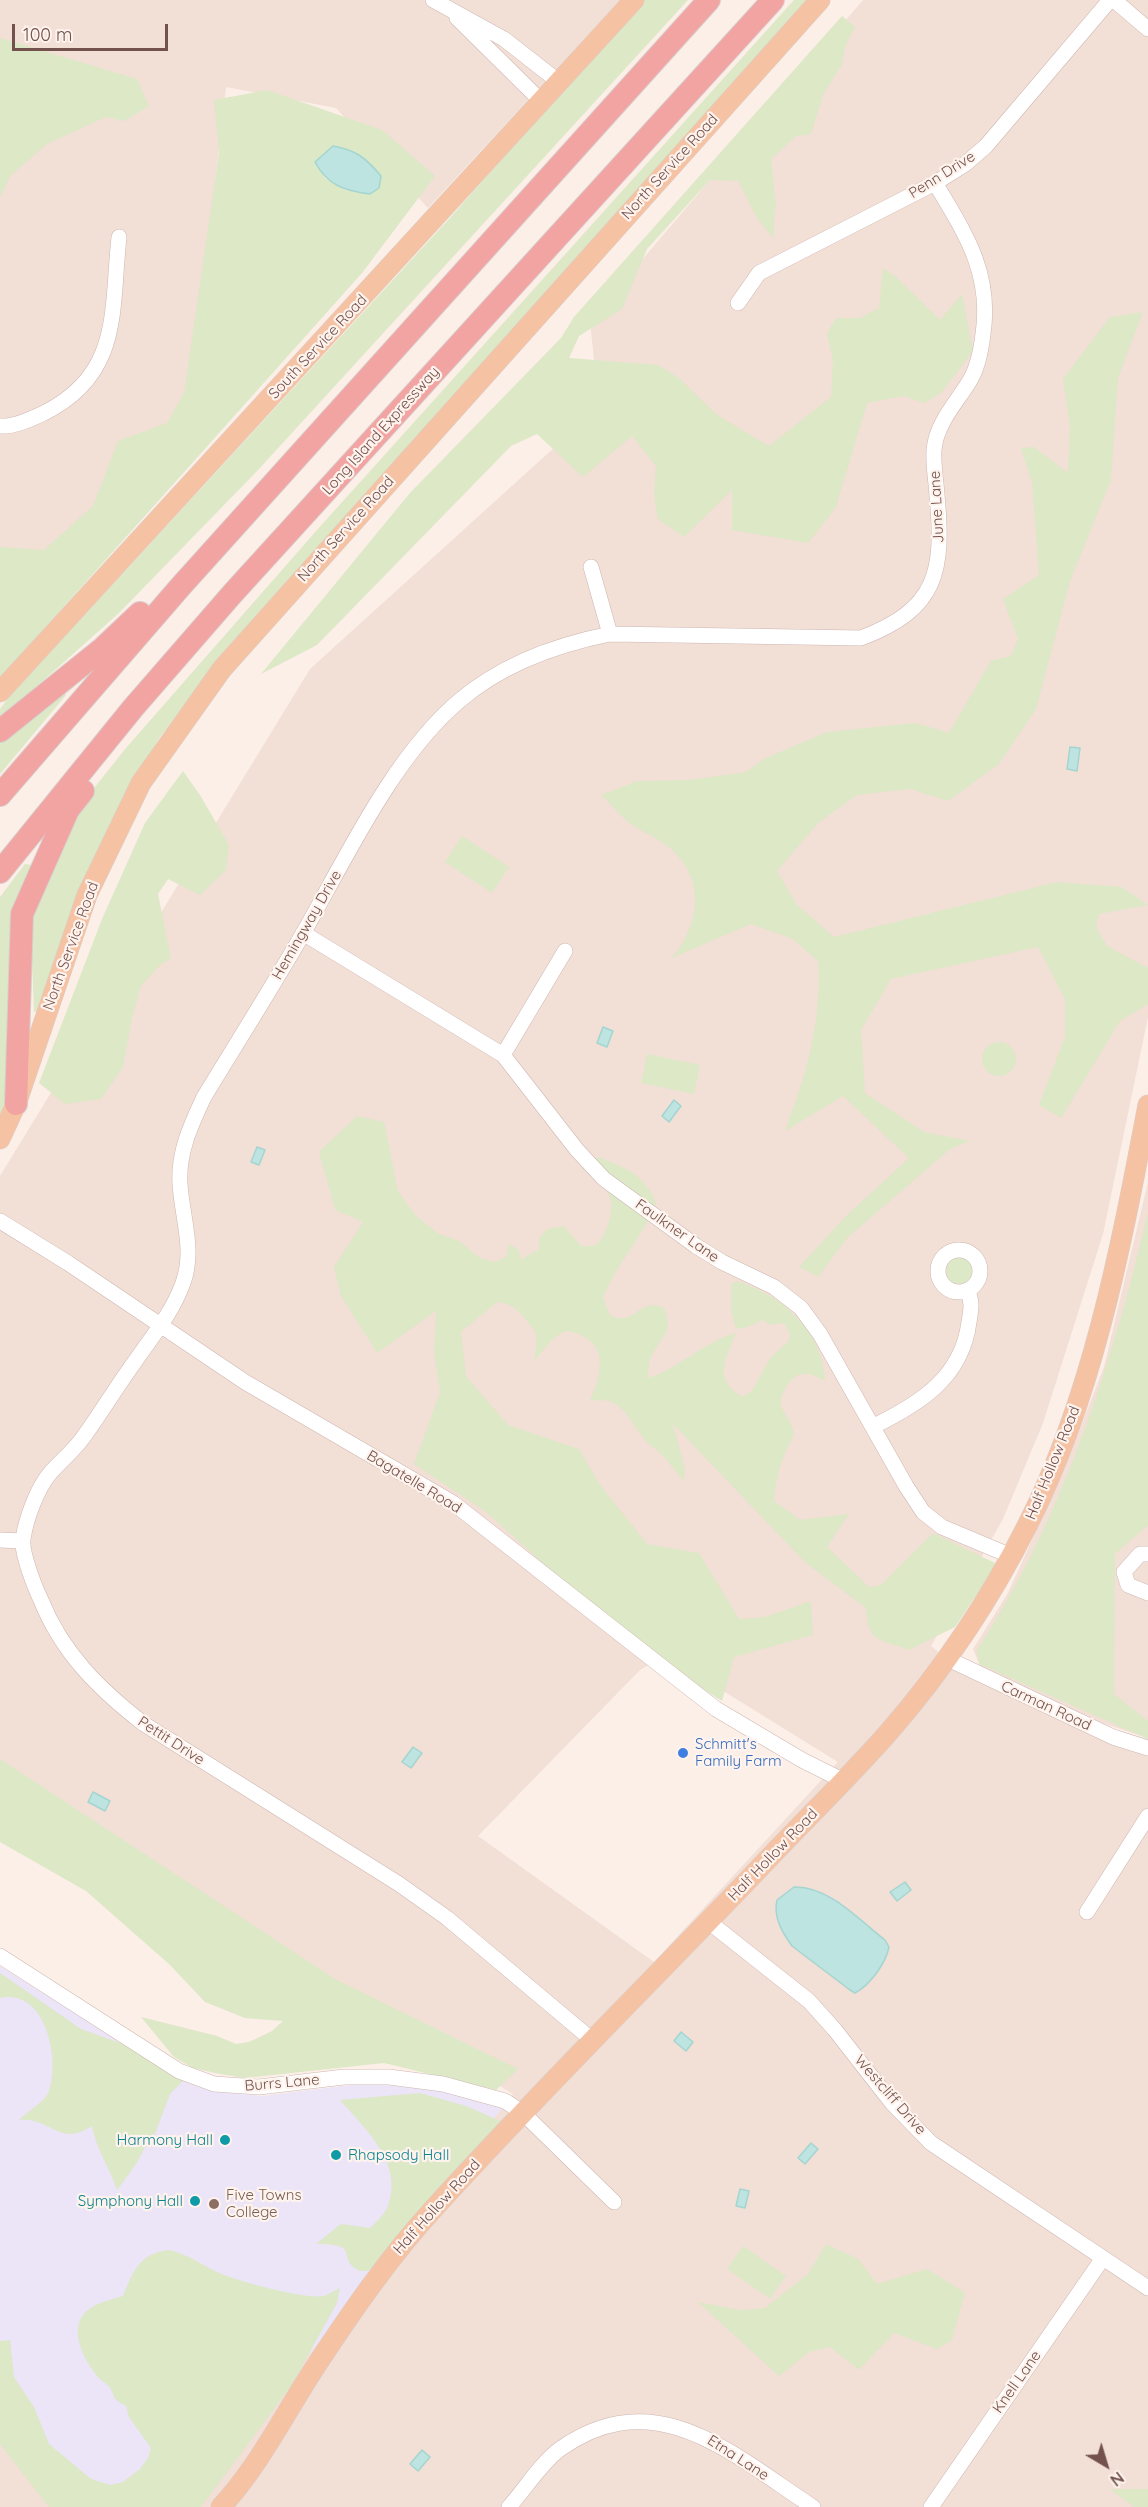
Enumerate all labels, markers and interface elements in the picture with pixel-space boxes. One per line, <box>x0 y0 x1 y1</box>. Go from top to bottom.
scale bar <box>15 12 171 50</box>
text: 100 m <box>23 23 72 46</box>
street label: North Service Road <box>618 111 722 223</box>
street label: Penn Drive <box>906 148 978 202</box>
street label: South Service Road <box>265 291 371 403</box>
street label: Long Island Expressway <box>319 363 443 499</box>
street label: June Lane <box>926 470 948 544</box>
street label: North Service Road <box>294 473 398 585</box>
street label: Hemingway Drive <box>268 867 346 983</box>
street label: North Service Road <box>39 879 103 1013</box>
street label: Faulkner Lane <box>632 1195 722 1267</box>
street label: Half Hollow Road <box>1022 1403 1084 1523</box>
street label: Bagatelle Road <box>363 1447 465 1517</box>
street label: Carman Road <box>998 1677 1094 1735</box>
street label: Pettit Drive <box>134 1713 208 1769</box>
place label: Schmitt's Family Farm <box>695 1735 782 1770</box>
marker: Schmitt's Family Farm <box>676 1746 690 1760</box>
street label: Half Hollow Road <box>724 1805 822 1905</box>
street label: Westcliff Drive <box>850 2051 930 2139</box>
street label: Burrs Lane <box>244 2071 320 2095</box>
place label: Harmony Hall <box>117 2131 213 2149</box>
marker: Harmony Hall <box>218 2133 232 2147</box>
place label: Rhapsody Hall <box>348 2146 449 2164</box>
marker: Rhapsody Hall <box>329 2148 343 2162</box>
street label: Half Hollow Road <box>390 2156 484 2258</box>
place label: Five Towns College <box>226 2186 301 2221</box>
place label: Symphony Hall <box>78 2192 183 2210</box>
marker: Symphony Hall <box>188 2194 202 2208</box>
marker: Five Towns College <box>207 2197 221 2211</box>
street label: Knell Lane <box>989 2347 1045 2417</box>
street label: Etna Lane <box>704 2431 772 2485</box>
north arrow <box>1076 2435 1136 2495</box>
text: N <box>1106 2468 1128 2491</box>

